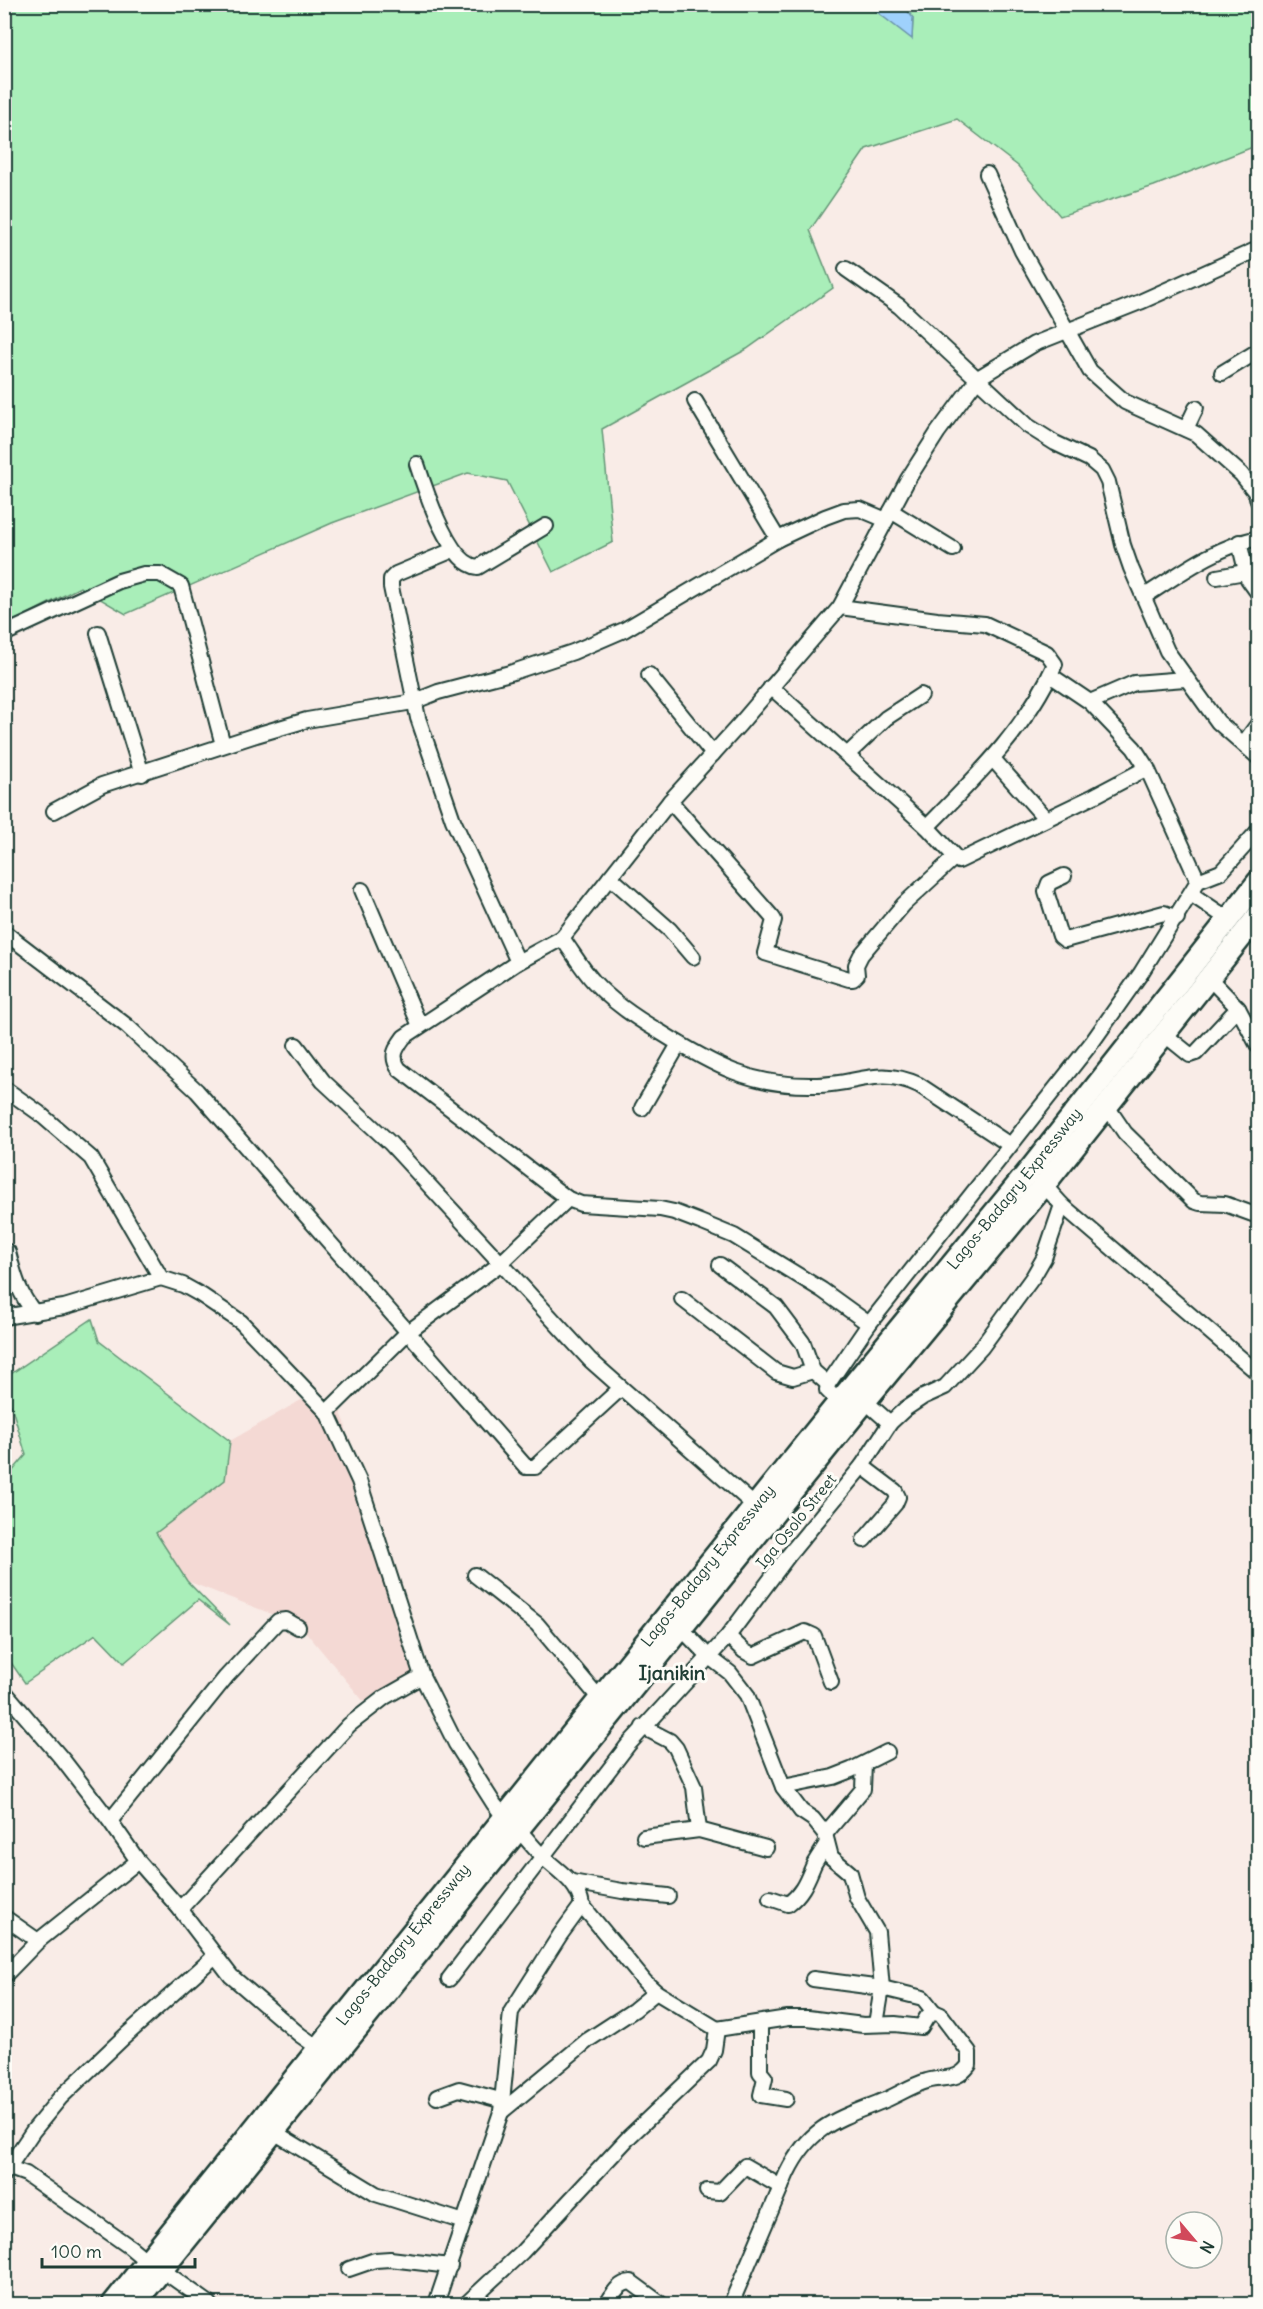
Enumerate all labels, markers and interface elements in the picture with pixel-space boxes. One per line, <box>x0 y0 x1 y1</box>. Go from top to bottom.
street label: Lagos-Badagry Expressway <box>942 1104 1085 1273</box>
street label: Iga Osolo Street <box>752 1469 841 1572</box>
street label: Lagos-Badagry Expressway <box>636 1480 779 1651</box>
district label: Ijanikin <box>639 1660 706 1685</box>
street label: Lagos-Badagry Expressway <box>331 1859 474 2029</box>
north arrow <box>1164 2210 1224 2270</box>
scale bar <box>42 2231 195 2269</box>
text: N <box>1196 2238 1219 2257</box>
text: 100 m <box>51 2240 102 2263</box>

